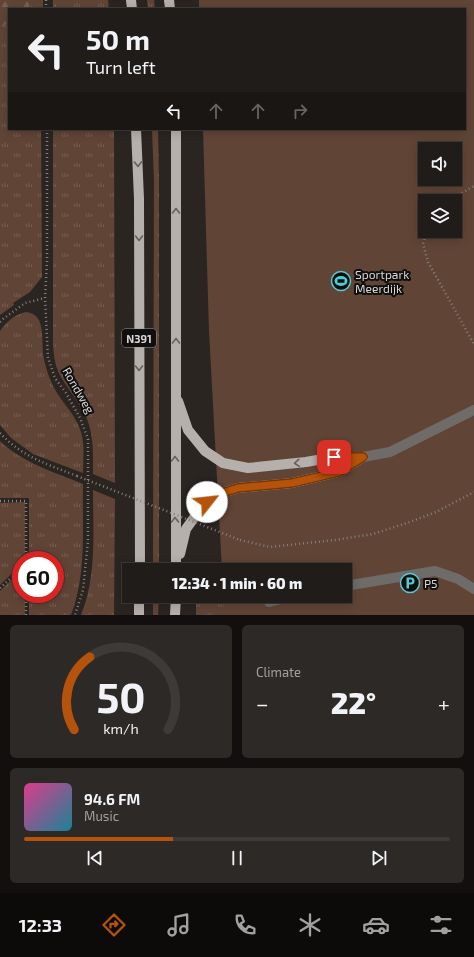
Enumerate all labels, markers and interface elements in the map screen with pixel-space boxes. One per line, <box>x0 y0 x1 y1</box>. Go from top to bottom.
text: 50 m <box>86 22 150 56</box>
icon: left <box>20 24 72 76</box>
text: Turn left <box>86 56 156 78</box>
icon: left <box>163 100 185 122</box>
icon: ahead <box>205 100 227 122</box>
icon: ahead <box>247 100 269 122</box>
icon: right <box>289 100 311 122</box>
map controls <box>418 142 462 238</box>
button: sound <box>418 142 462 186</box>
one-way arrow <box>133 161 142 167</box>
button: layers <box>418 194 462 238</box>
one-way arrow <box>172 208 180 214</box>
one-way arrow <box>135 235 143 241</box>
place label: Sportpark Meerdijk <box>355 267 409 296</box>
sports icon: Sportpark Meerdijk <box>330 270 352 292</box>
road number: N391 <box>122 329 156 347</box>
one-way arrow <box>172 338 180 344</box>
street label: Rondweg <box>60 364 98 416</box>
one-way arrow <box>135 365 143 371</box>
pin <box>317 440 351 474</box>
icon: arrive <box>323 446 345 468</box>
one-way arrow <box>171 456 179 462</box>
one-way arrow <box>294 458 300 467</box>
position arrow <box>186 481 228 523</box>
one-way arrow <box>171 517 180 523</box>
speed limit sign: 60 <box>12 551 64 603</box>
parking icon: P5 <box>399 572 421 594</box>
text: 12:34 · 1 min · 60 m <box>172 574 302 592</box>
place label: P5 <box>424 576 438 590</box>
text: Climate <box>256 664 301 680</box>
text: 50 <box>96 670 146 720</box>
text: 22° <box>331 684 376 720</box>
text: − <box>256 690 269 716</box>
text: + <box>438 690 450 716</box>
text: km/h <box>103 719 139 736</box>
text: 94.6 FM <box>84 790 140 808</box>
text: Music <box>84 808 119 824</box>
icon: previous <box>84 847 106 869</box>
icon: pause <box>226 847 248 869</box>
icon: next <box>368 847 390 869</box>
icon: directions <box>100 911 128 939</box>
icon: music <box>165 911 193 939</box>
icon: phone <box>231 911 259 939</box>
icon: climate <box>296 911 324 939</box>
icon: car <box>362 911 390 939</box>
icon: filters <box>427 911 455 939</box>
text: 12:33 <box>19 914 62 936</box>

